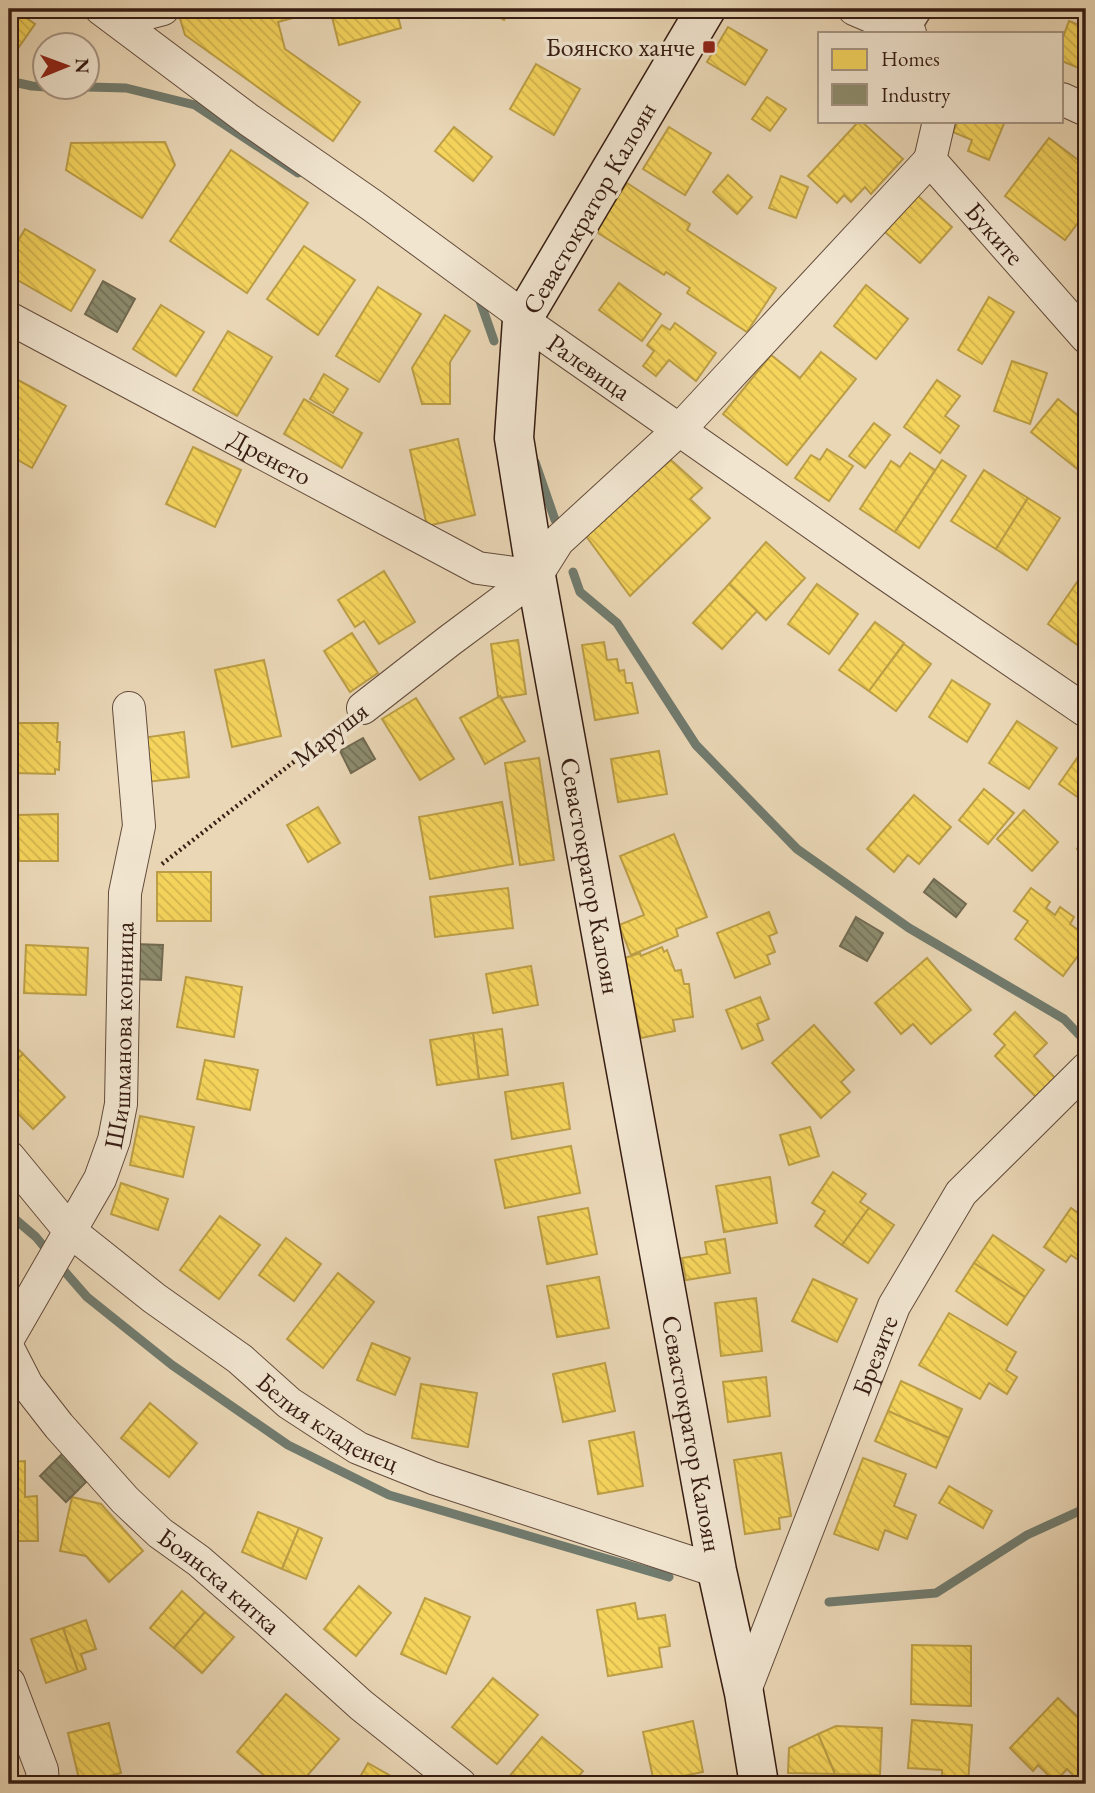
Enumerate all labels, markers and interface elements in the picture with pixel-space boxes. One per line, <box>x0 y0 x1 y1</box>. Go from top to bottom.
place label: Боянско ханче <box>545 30 695 64</box>
north arrow <box>32 32 102 102</box>
legend <box>818 32 1064 122</box>
marker: Боянско ханче <box>701 39 717 55</box>
text: Homes <box>881 45 940 72</box>
text: N <box>70 58 95 74</box>
text: Industry <box>881 81 951 108</box>
street label: Севастократор Калоян <box>514 96 664 320</box>
street label: Буките <box>958 195 1032 272</box>
street label: Ралевица <box>541 326 638 408</box>
street label: Дренето <box>223 421 318 493</box>
street label: Марушя <box>285 694 375 774</box>
street label: Севастократор Калоян <box>552 755 629 997</box>
street label: Шишманова конница <box>96 921 141 1152</box>
street label: Брезите <box>844 1310 906 1400</box>
street label: Севастократор Калоян <box>654 1312 730 1555</box>
street label: Белия кладенец <box>249 1365 404 1480</box>
street label: Боянска китка <box>151 1520 289 1642</box>

